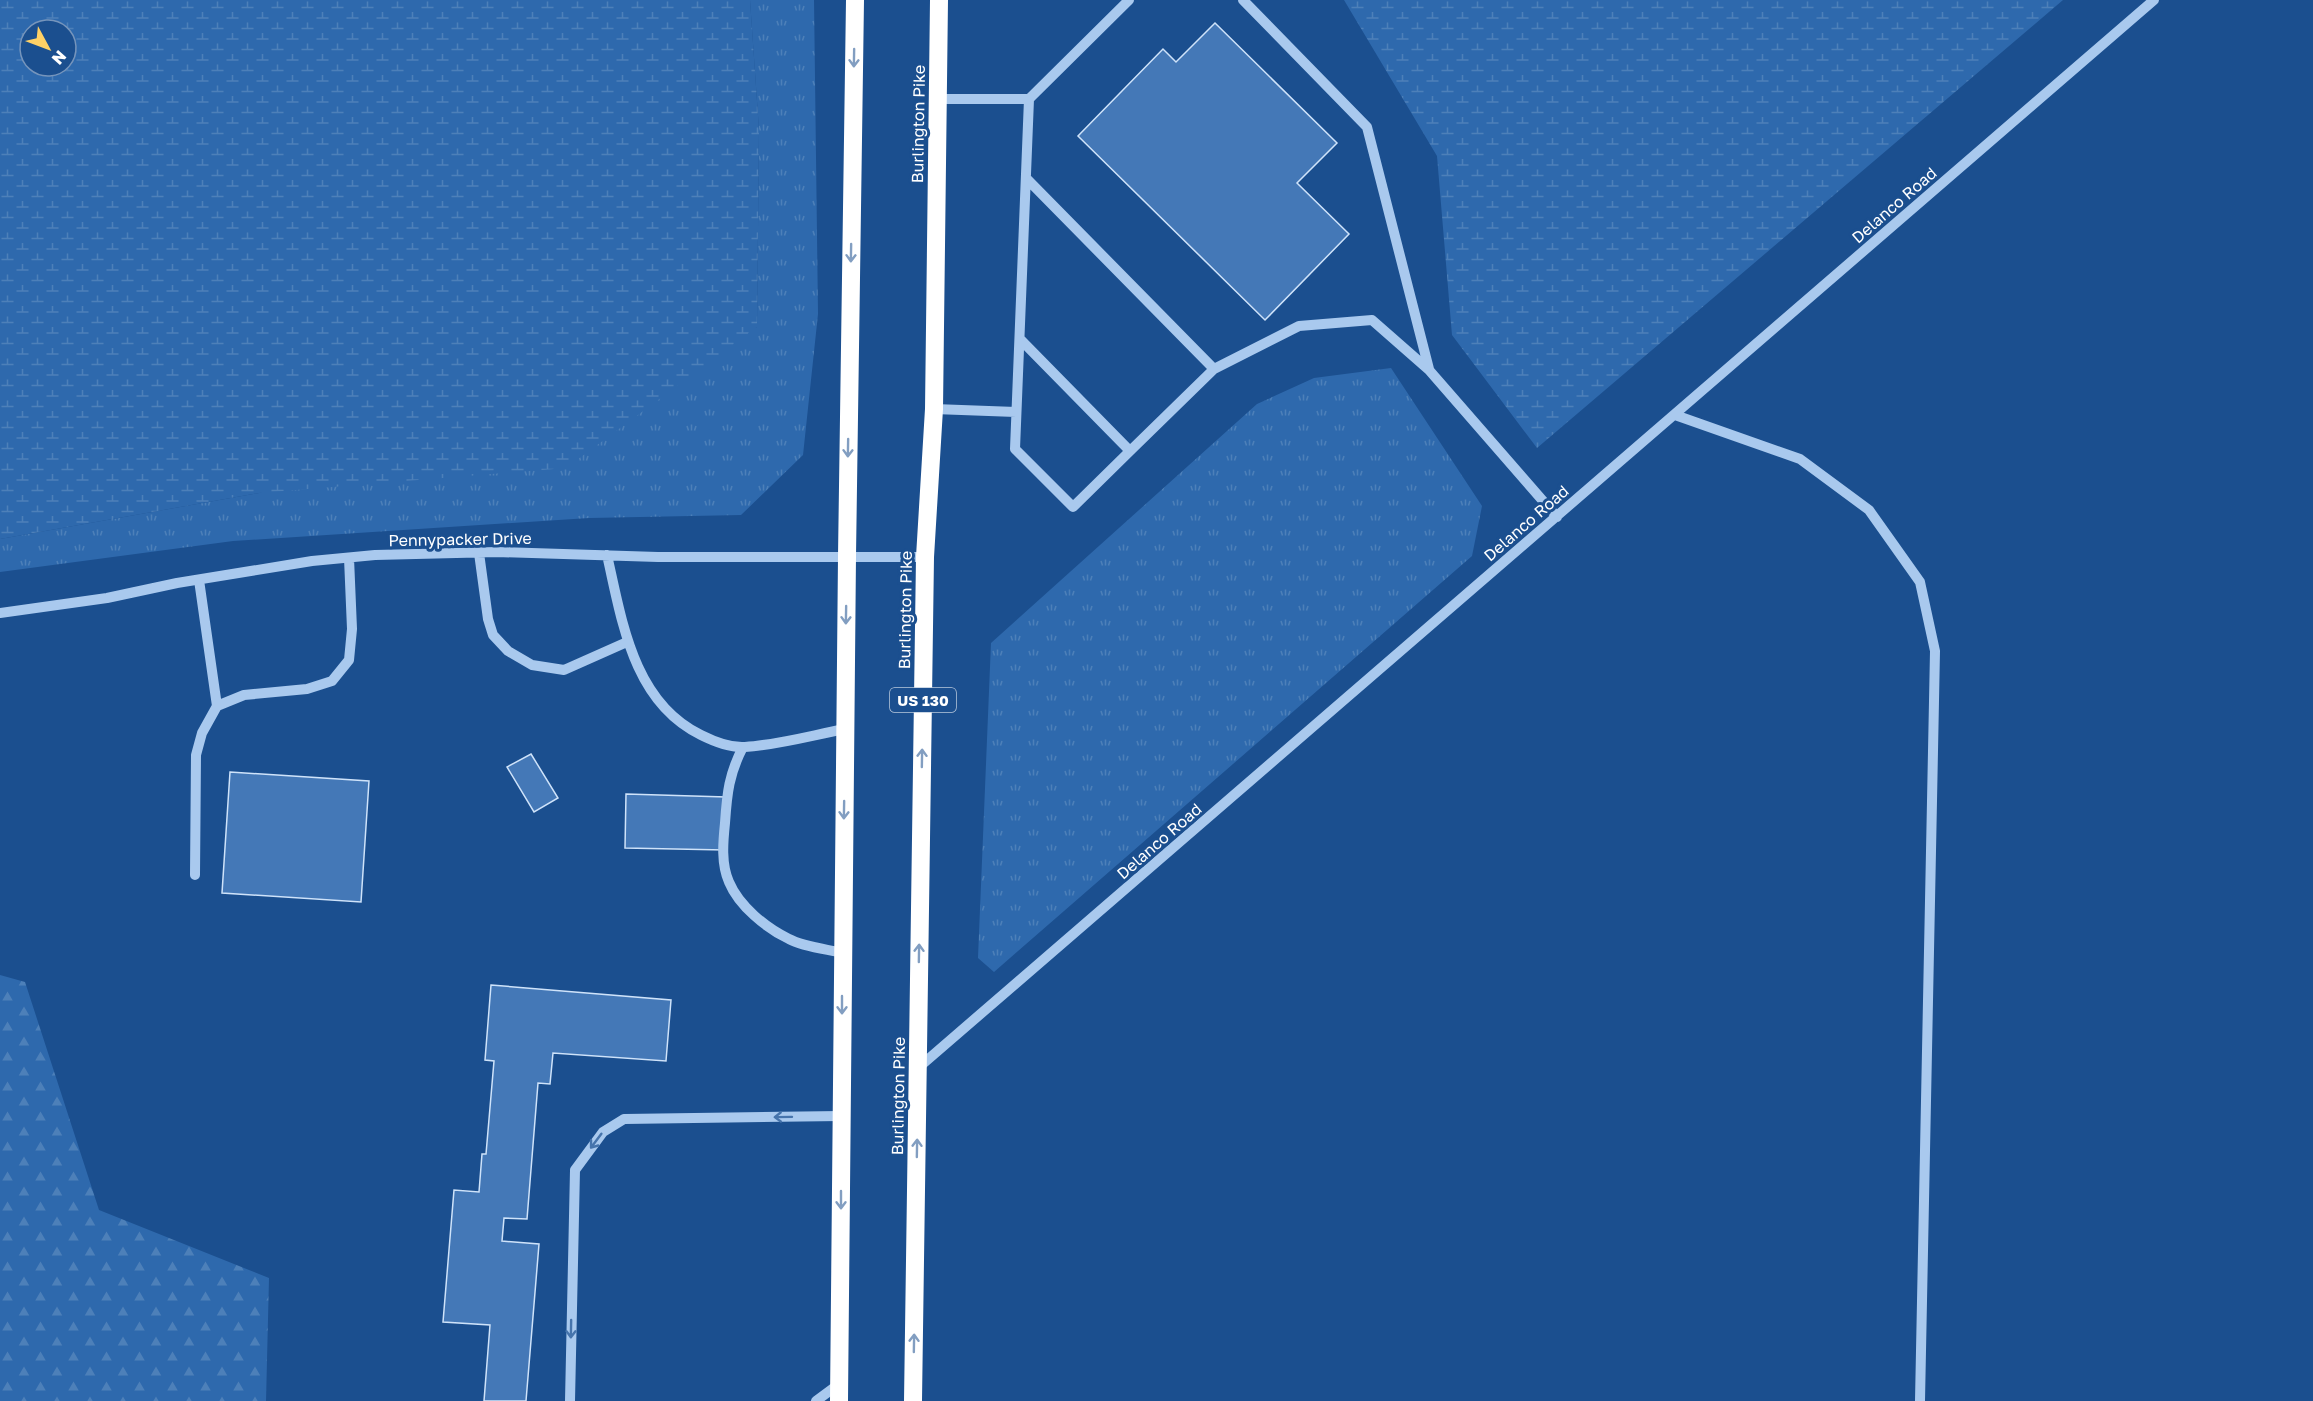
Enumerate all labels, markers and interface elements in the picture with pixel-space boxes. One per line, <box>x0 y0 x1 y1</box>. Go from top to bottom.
north arrow <box>18 18 78 78</box>
text: N <box>48 47 71 69</box>
one-way arrow <box>848 48 860 68</box>
street label: Burlington Pike <box>907 65 929 183</box>
street label: Delanco Road <box>1847 163 1941 247</box>
one-way arrow <box>845 243 857 263</box>
one-way arrow <box>842 438 854 458</box>
street label: Delanco Road <box>1479 481 1573 565</box>
street label: Pennypacker Drive <box>388 528 532 550</box>
street label: Burlington Pike <box>894 551 916 669</box>
one-way arrow <box>840 604 852 624</box>
road number: US 130 <box>890 688 956 712</box>
one-way arrow <box>916 748 928 768</box>
one-way arrow <box>838 799 850 819</box>
street label: Delanco Road <box>1112 799 1206 883</box>
one-way arrow <box>913 943 925 963</box>
one-way arrow <box>836 994 848 1014</box>
street label: Burlington Pike <box>887 1037 909 1155</box>
one-way arrow <box>773 1111 793 1123</box>
one-way arrow <box>590 1133 603 1149</box>
one-way arrow <box>911 1138 923 1158</box>
one-way arrow <box>835 1189 847 1209</box>
one-way arrow <box>566 1319 577 1339</box>
one-way arrow <box>908 1333 920 1353</box>

